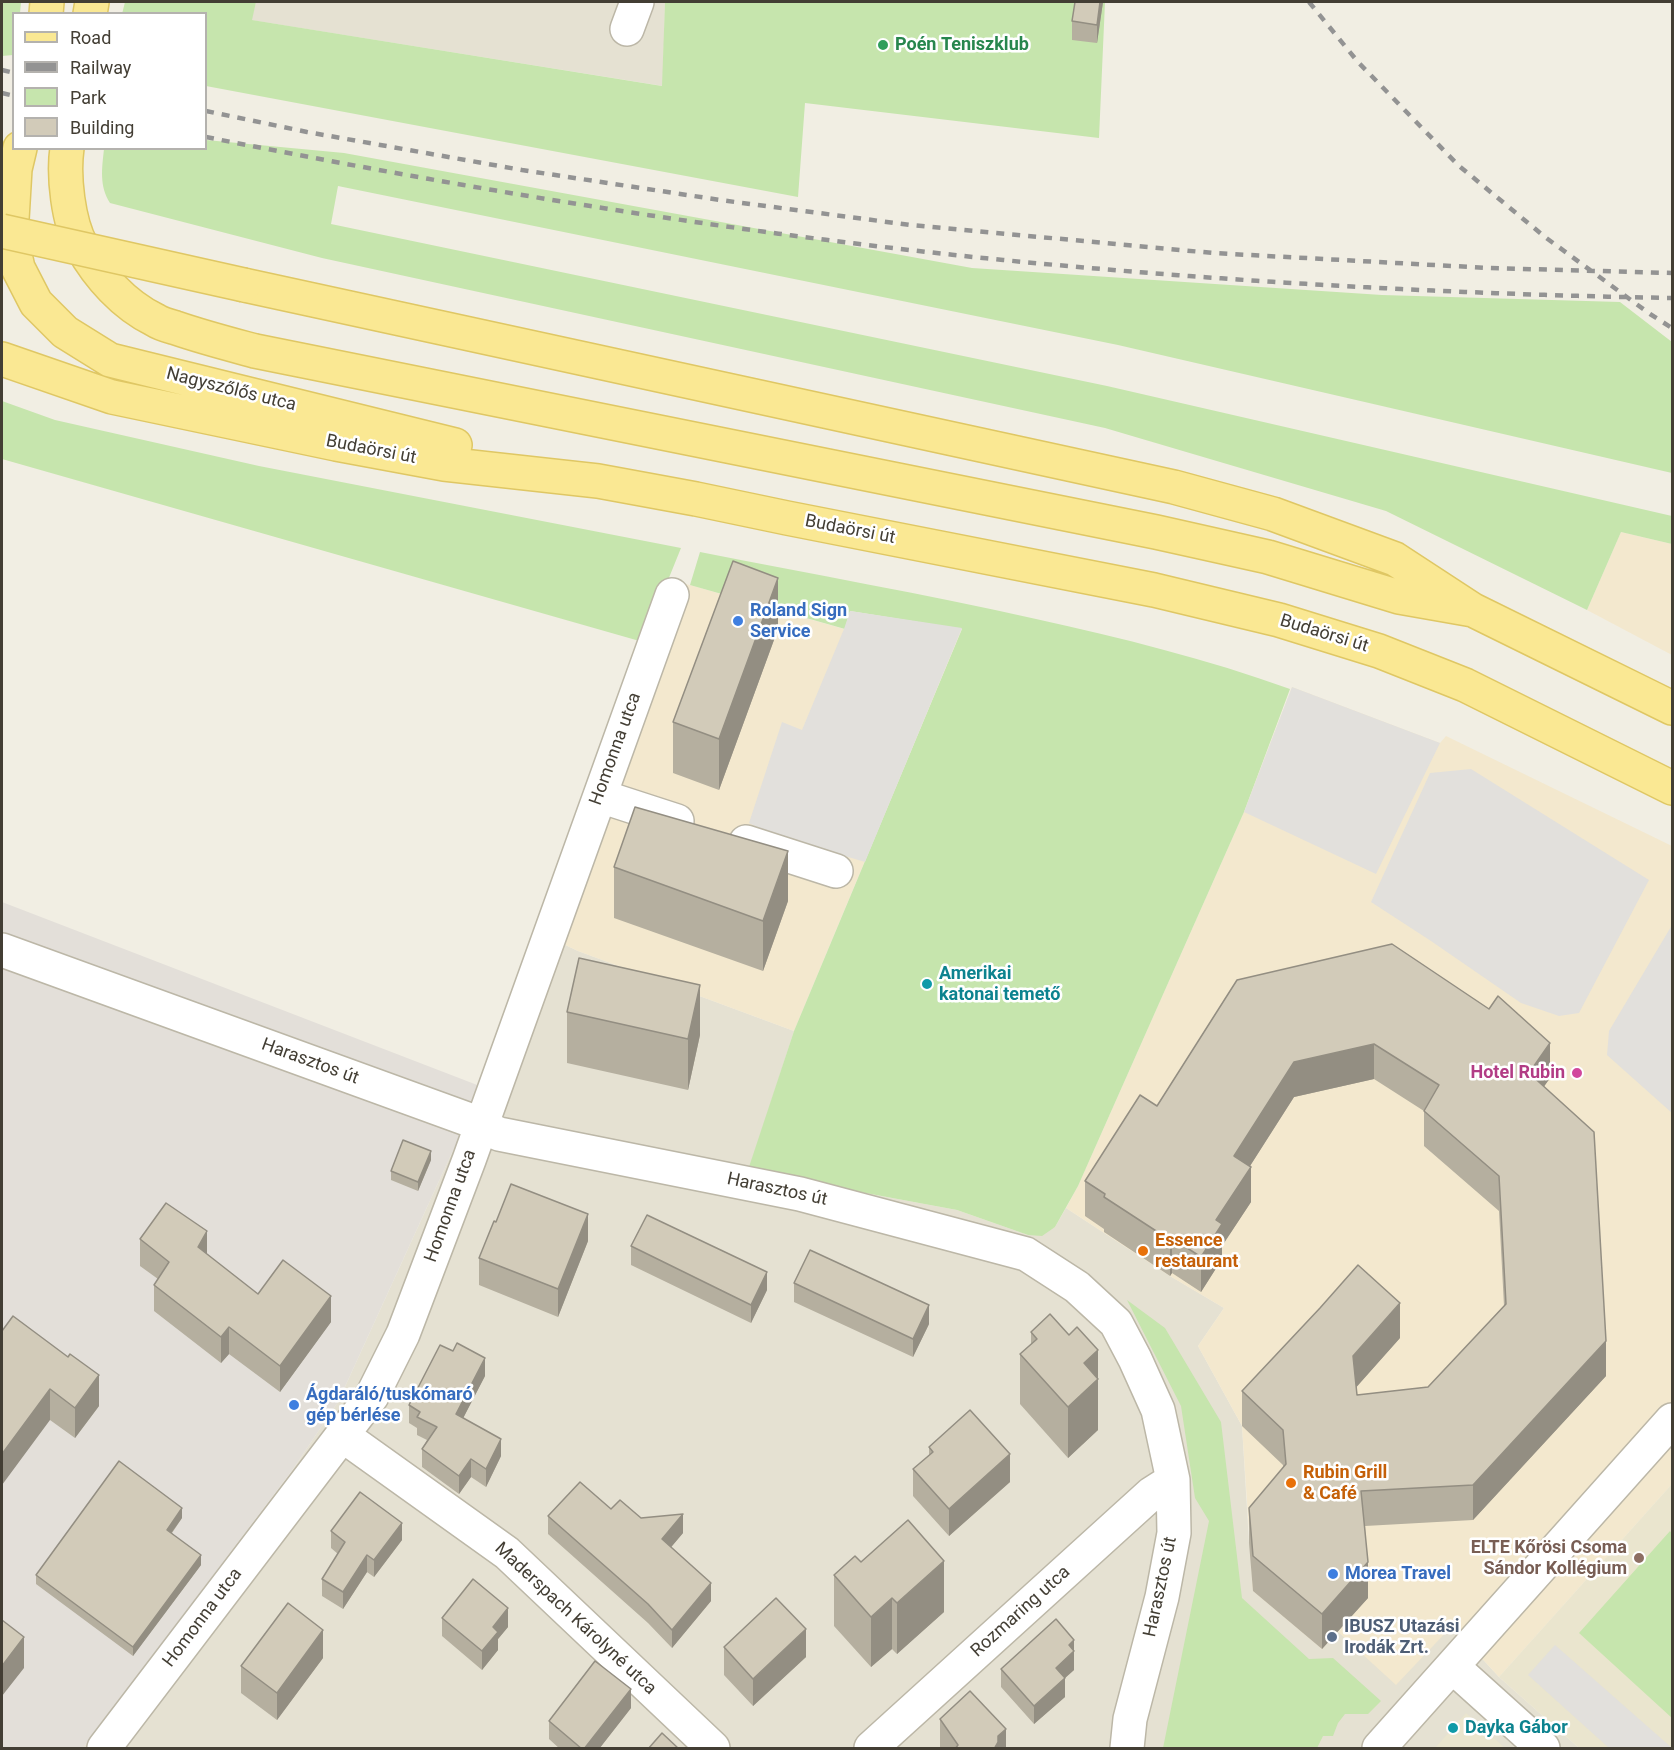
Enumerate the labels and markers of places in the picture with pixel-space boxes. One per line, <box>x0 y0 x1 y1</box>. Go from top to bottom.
place label: Poén Teniszklub <box>895 34 1029 56</box>
marker: Poén Teniszklub <box>876 38 890 52</box>
place label: Roland Sign Service <box>750 600 847 642</box>
marker: Roland Sign Service <box>731 614 745 628</box>
place label: Amerikai katonai temető <box>939 963 1060 1006</box>
marker: Amerikai katonai temető <box>920 977 934 991</box>
place label: Hotel Rubin <box>1470 1062 1565 1084</box>
marker: Hotel Rubin <box>1570 1066 1584 1080</box>
place label: Essence restaurant <box>1155 1230 1238 1272</box>
marker: Essence restaurant <box>1136 1244 1150 1258</box>
place label: Ágdaráló/tuskómaró gép bérlése <box>306 1384 473 1426</box>
marker: Ágdaráló/tuskómaró gép bérlése <box>287 1398 301 1412</box>
place label: Rubin Grill & Café <box>1303 1462 1387 1504</box>
marker: Rubin Grill & Café <box>1284 1476 1298 1490</box>
place label: ELTE Kőrösi Csoma Sándor Kollégium <box>1471 1537 1627 1580</box>
marker: ELTE Kőrösi Csoma Sándor Kollégium <box>1632 1551 1646 1565</box>
place label: Morea Travel <box>1345 1563 1451 1585</box>
marker: Morea Travel <box>1326 1567 1340 1581</box>
place label: IBUSZ Utazási Irodák Zrt. <box>1344 1616 1459 1658</box>
marker: IBUSZ Utazási Irodák Zrt. <box>1325 1630 1339 1644</box>
place label: Dayka Gábor <box>1465 1717 1568 1739</box>
marker: Dayka Gábor <box>1446 1721 1460 1735</box>

